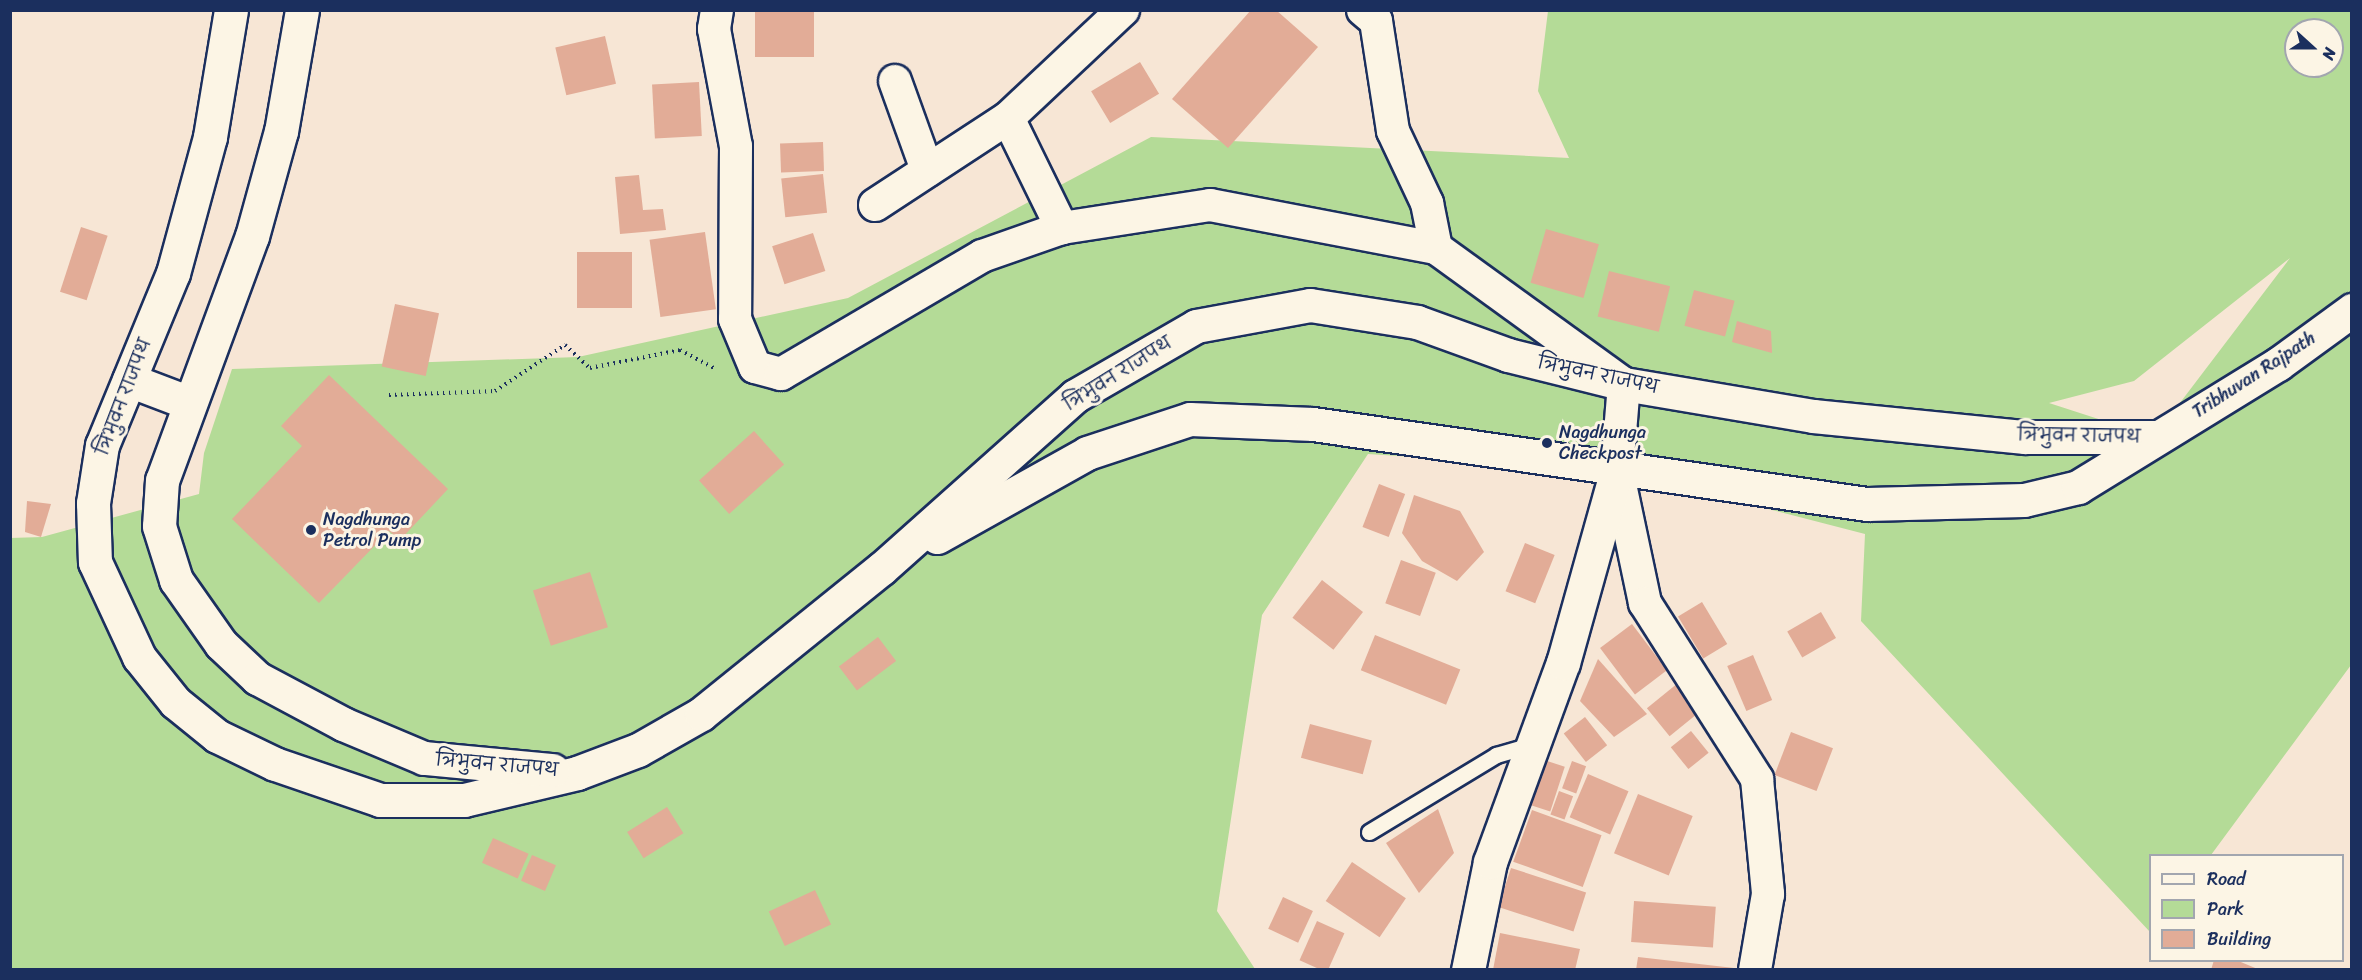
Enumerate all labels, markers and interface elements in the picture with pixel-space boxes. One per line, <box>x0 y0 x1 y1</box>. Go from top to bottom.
north arrow <box>2284 18 2344 78</box>
text: N <box>2314 44 2345 64</box>
street label: Tribhuvan Rajpath <box>2188 327 2320 423</box>
street label: त्रिभुवन राजपथ <box>1060 332 1176 416</box>
street label: त्रिभुवन राजपथ <box>92 336 156 458</box>
street label: त्रिभुवन राजपथ <box>1536 352 1660 398</box>
place label: Nagdhunga Checkpost <box>1559 422 1646 464</box>
street label: त्रिभुवन राजपथ <box>2017 424 2141 448</box>
marker: Nagdhunga Checkpost <box>1540 436 1554 450</box>
place label: Nagdhunga Petrol Pump <box>323 509 421 552</box>
marker: Nagdhunga Petrol Pump <box>304 523 318 537</box>
street label: त्रिभुवन राजपथ <box>435 749 559 781</box>
legend <box>2149 854 2344 962</box>
text: Road <box>2207 863 2246 895</box>
text: Park <box>2207 893 2244 925</box>
text: Building <box>2207 923 2271 955</box>

